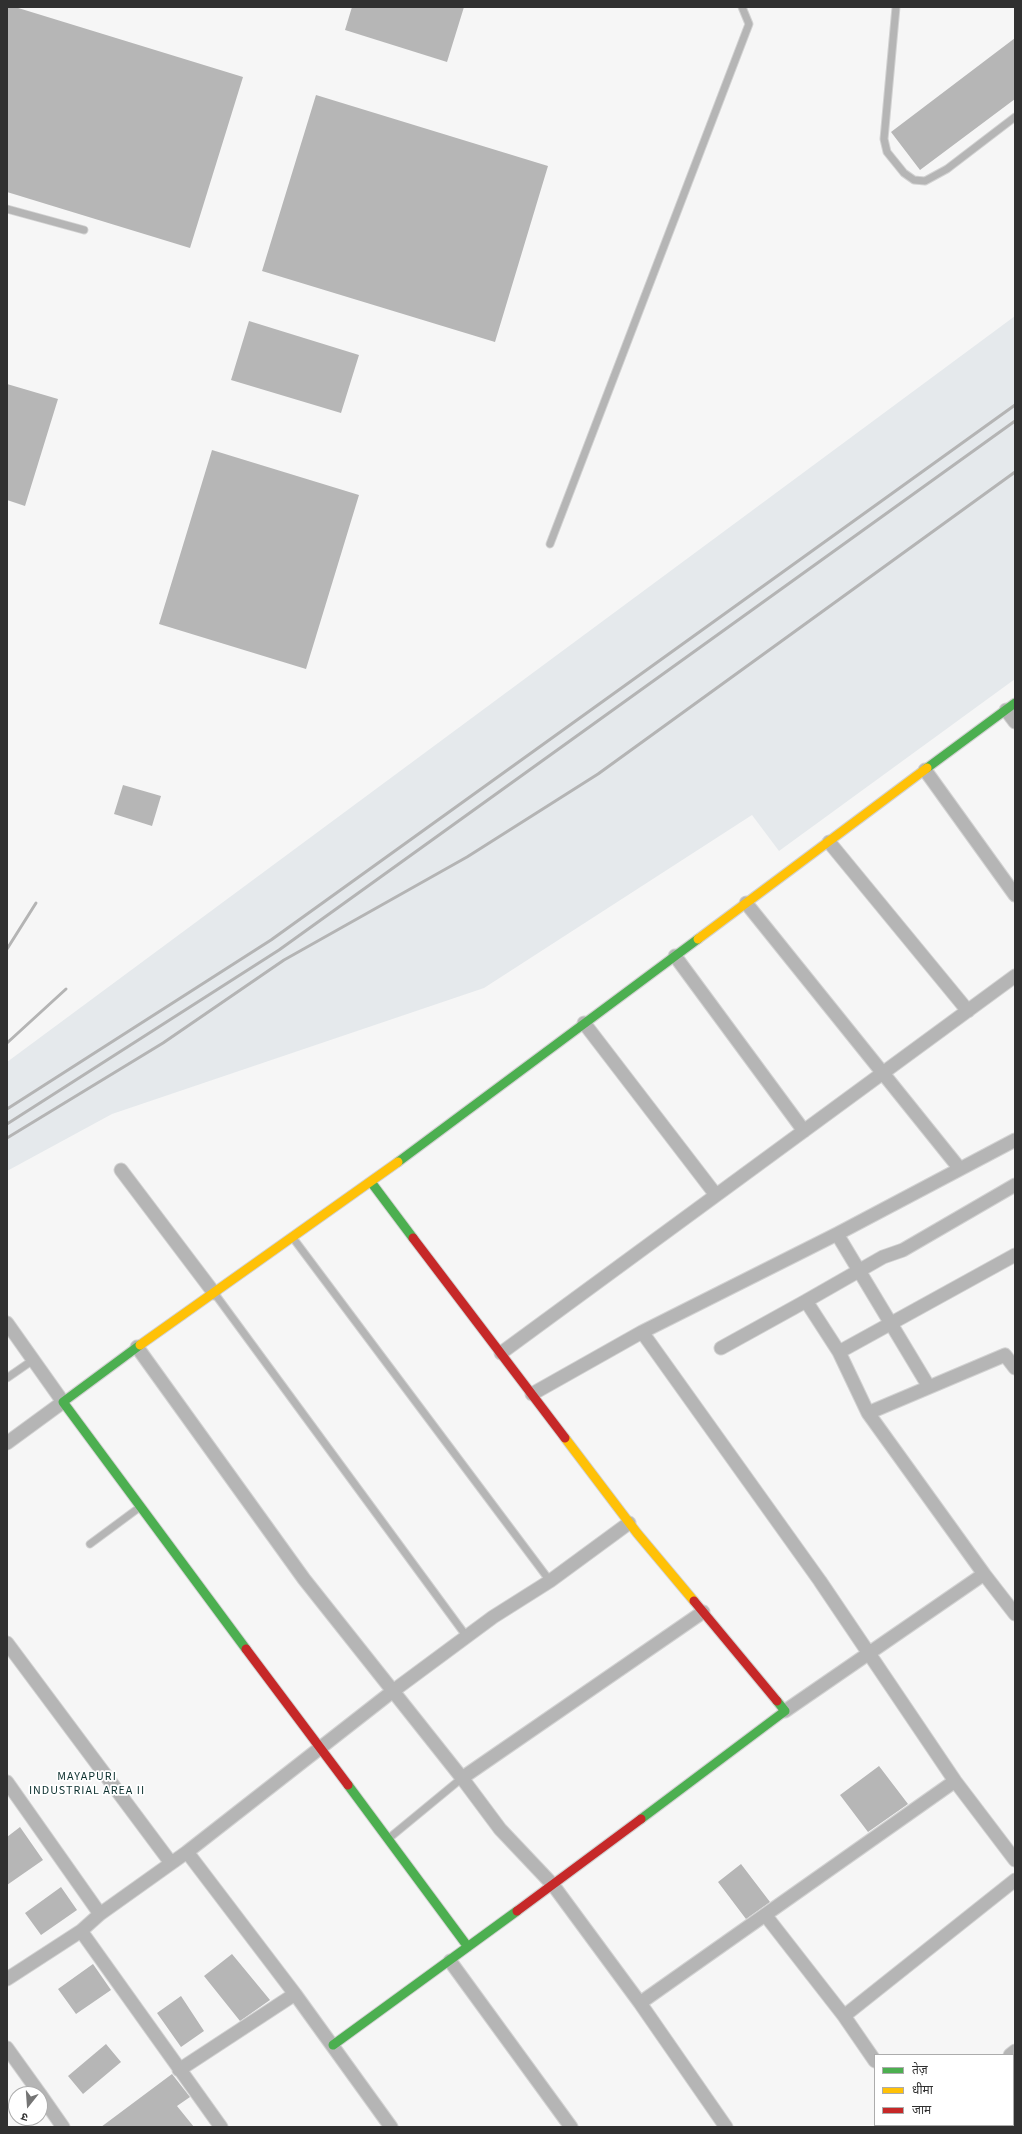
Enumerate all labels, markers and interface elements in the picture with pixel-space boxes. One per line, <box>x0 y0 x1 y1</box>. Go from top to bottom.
district label: MAYAPURI INDUSTRIAL AREA II <box>29 1770 145 1798</box>
legend <box>874 2054 1014 2126</box>
text: तेज़ <box>912 2062 928 2079</box>
text: धीमा <box>912 2082 933 2099</box>
north arrow <box>8 2086 48 2126</box>
text: जाम <box>912 2102 931 2119</box>
text: उ <box>19 2109 30 2125</box>

